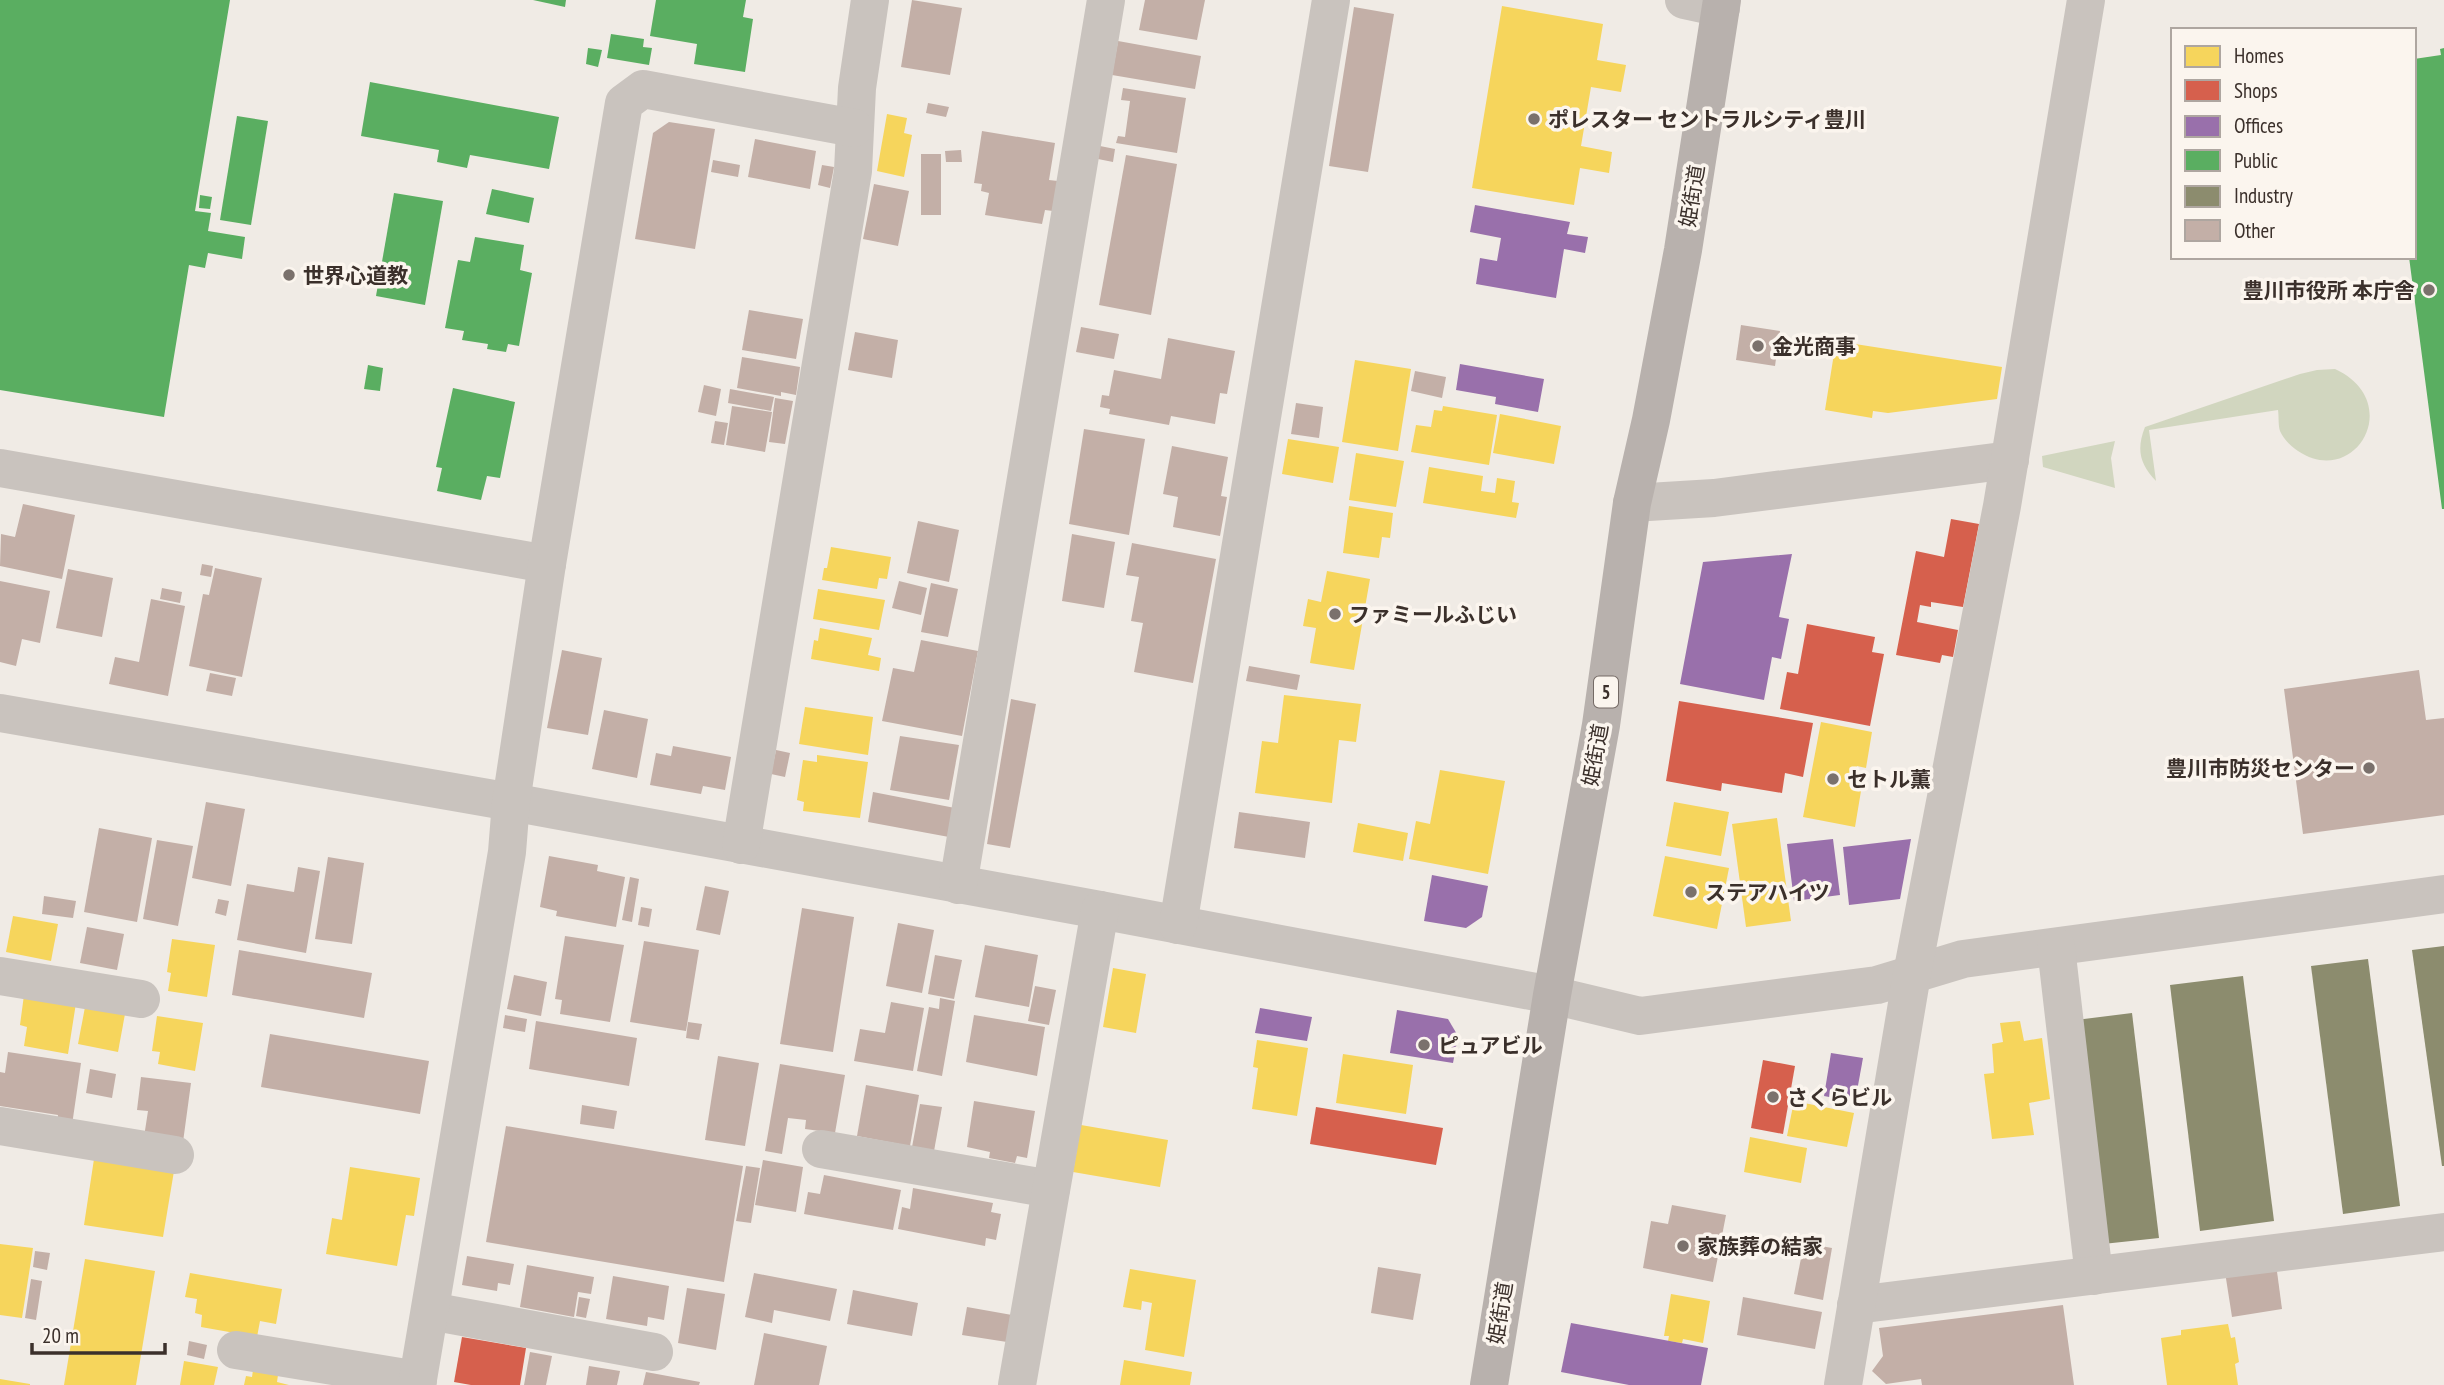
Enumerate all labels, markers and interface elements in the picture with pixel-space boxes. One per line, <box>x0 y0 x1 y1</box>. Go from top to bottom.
legend <box>2171 28 2416 259</box>
text: Homes <box>2234 42 2284 69</box>
text: Shops <box>2234 77 2278 104</box>
place label: ポレスター セントラルシティ豊川 <box>1548 106 1866 133</box>
marker: ポレスター セントラルシティ豊川 <box>1526 111 1542 127</box>
text: Offices <box>2234 112 2283 139</box>
text: Public <box>2234 147 2279 174</box>
street label: 姫街道 <box>1674 163 1710 229</box>
text: Industry <box>2234 182 2293 209</box>
text: Other <box>2234 217 2275 244</box>
place label: 世界心道教 <box>303 262 408 289</box>
marker: 世界心道教 <box>281 267 297 283</box>
place label: 豊川市役所 本庁舎 <box>2243 277 2415 304</box>
marker: 豊川市役所 本庁舎 <box>2421 282 2437 298</box>
place label: 金光商事 <box>1772 333 1856 360</box>
marker: 金光商事 <box>1750 338 1766 354</box>
place label: ファミールふじい <box>1349 601 1517 628</box>
marker: ファミールふじい <box>1327 606 1343 622</box>
road number: 5 <box>1594 677 1618 708</box>
street label: 姫街道 <box>1576 722 1614 788</box>
place label: 豊川市防災センター <box>2166 755 2355 782</box>
marker: 豊川市防災センター <box>2361 760 2377 776</box>
place label: セトル薫 <box>1847 766 1931 793</box>
marker: セトル薫 <box>1825 771 1841 787</box>
place label: ステアハイツ <box>1705 879 1830 906</box>
marker: ステアハイツ <box>1683 884 1699 900</box>
place label: ピュアビル <box>1438 1032 1543 1059</box>
marker: ピュアビル <box>1416 1037 1432 1053</box>
place label: さくらビル <box>1787 1084 1892 1111</box>
marker: さくらビル <box>1765 1089 1781 1105</box>
place label: 家族葬の結家 <box>1697 1233 1823 1260</box>
marker: 家族葬の結家 <box>1675 1238 1691 1254</box>
street label: 姫街道 <box>1482 1280 1518 1346</box>
scale bar <box>32 1312 164 1356</box>
text: 20 m <box>42 1322 79 1349</box>

